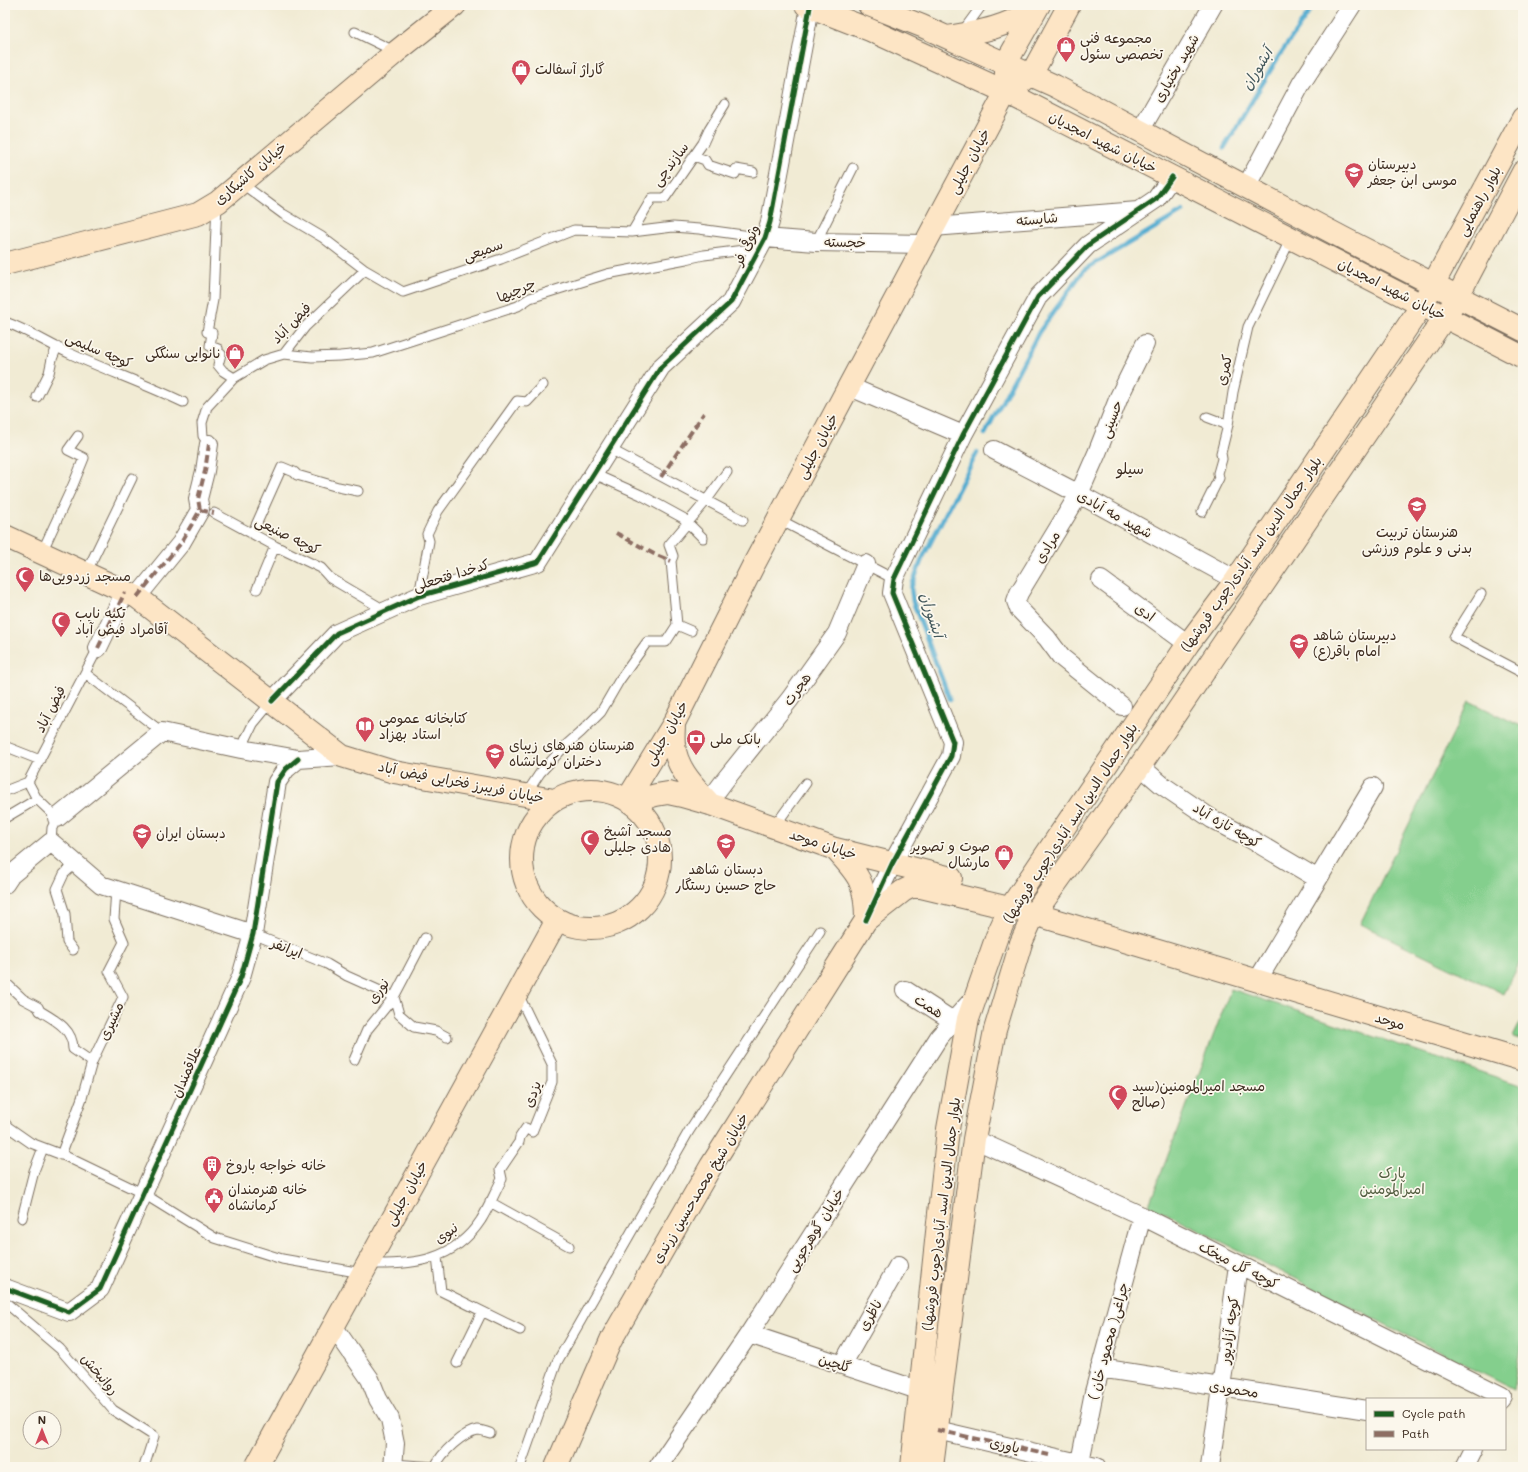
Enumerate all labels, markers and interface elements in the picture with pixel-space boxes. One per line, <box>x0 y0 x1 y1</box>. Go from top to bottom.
place label: مجموعه فنی تخصصی سئول <box>1080 28 1164 63</box>
street label: شهید بختیاری <box>1148 30 1203 105</box>
shop icon: مجموعه فنی تخصصی سئول <box>1055 35 1077 63</box>
water label: آبشوران <box>1236 40 1280 94</box>
shop icon: گاراژ آسفالت <box>510 58 532 86</box>
place label: گاراژ آسفالت <box>535 59 605 78</box>
street label: خیابان شهید امجدیان <box>1046 106 1160 177</box>
street label: خیابان جلیلی <box>943 125 994 197</box>
street label: خیابان کاشیکاری <box>210 137 290 208</box>
street label: سازندچی <box>647 138 693 190</box>
place label: دبیرستان موسی ابن جعفر <box>1367 154 1457 189</box>
school or university icon: دبیرستان موسی ابن جعفر <box>1343 161 1365 189</box>
street label: بلوار راهنمایی <box>1452 162 1505 239</box>
street label: شایسته <box>1015 207 1059 230</box>
street label: وثوقی فر <box>727 221 763 269</box>
street label: خجسته <box>824 232 866 251</box>
street label: سمیعی <box>460 234 505 265</box>
street label: خیابان شهید امجدیان <box>1335 253 1449 324</box>
street label: چرچیها <box>494 273 538 307</box>
street label: فیض آباد <box>266 298 315 347</box>
street label: کوچه سلیمی <box>62 327 136 373</box>
shop icon: نانوایی سنگکی <box>224 342 246 370</box>
place label: نانوایی سنگکی <box>145 343 221 362</box>
street label: کمری <box>1211 353 1236 387</box>
street label: حسینی <box>1095 397 1126 441</box>
street label: خیابان جلیلی <box>791 410 842 482</box>
street label: بلوار جمال الدین اسد آبادی(چوب فروشها) <box>1175 452 1327 656</box>
district label: سیلو <box>1115 458 1144 479</box>
street label: شهید مه آبادی <box>1074 485 1156 542</box>
school or university icon: هنرستان تربیت بدنی و علوم ورزشی <box>1406 495 1428 523</box>
street label: کوچه صنیعی <box>252 511 324 559</box>
place label: هنرستان تربیت بدنی و علوم ورزشی <box>1362 522 1472 559</box>
street label: مرادی <box>1029 527 1064 567</box>
street label: کدخدا فتحعلی <box>410 554 491 595</box>
mosque icon: مسجد زردویی‌ها <box>14 565 36 593</box>
place label: مسجد زردویی‌ها <box>39 566 131 585</box>
water label: آبشوران <box>915 590 951 644</box>
street label: ادی <box>1131 598 1159 625</box>
place label: تکیه نایب آقامراد فیض آباد <box>75 603 168 638</box>
mosque icon: تکیه نایب آقامراد فیض آباد <box>50 610 72 638</box>
place label: دبیرستان شاهد امام باقر(ع) <box>1313 625 1397 662</box>
school or university icon: دبیرستان شاهد امام باقر(ع) <box>1288 632 1310 660</box>
street label: هجرت <box>778 668 815 709</box>
street label: فیض آباد <box>30 682 69 735</box>
street label: خیابان جلیلی <box>639 697 692 768</box>
place label: کتابخانه عمومی استاد بهزاد <box>379 708 468 743</box>
library icon: کتابخانه عمومی استاد بهزاد <box>354 715 376 743</box>
street label: بلوار جمال الدین اسد آبادی(چوب فروشها) <box>998 719 1142 927</box>
bank icon: بانک ملی <box>685 728 707 756</box>
place label: بانک ملی <box>710 729 761 748</box>
place label: هنرستان هنرهای زیبای دختران کرمانشاه <box>509 735 634 770</box>
school or university icon: هنرستان هنرهای زیبای دختران کرمانشاه <box>484 742 506 770</box>
street label: خیابان فریبرز فخرایی فیض آباد <box>377 756 545 807</box>
street label: کوچه تازه آباد <box>1189 797 1265 853</box>
place label: مسجد آشیخ هادی جلیلی <box>604 821 672 856</box>
school or university icon: دبستان ایران <box>131 822 153 850</box>
place label: دبستان ایران <box>156 823 226 842</box>
street label: خیابان موحد <box>787 824 859 863</box>
mosque icon: مسجد آشیخ هادی جلیلی <box>579 828 601 856</box>
school or university icon: دبستان شاهد حاج حسین رستگار <box>715 832 737 860</box>
place label: صوت و تصویر مارشال <box>910 836 990 871</box>
shop icon: صوت و تصویر مارشال <box>993 843 1015 871</box>
place label: دبستان شاهد حاج حسین رستگار <box>675 859 776 895</box>
street label: ایرانفر <box>268 932 306 962</box>
street label: نوری <box>362 974 393 1007</box>
street label: همت <box>911 989 948 1022</box>
street label: مشیری <box>93 998 128 1043</box>
street label: موحد <box>1373 1007 1407 1034</box>
street label: علاقمندان <box>166 1043 205 1101</box>
place label: مسجد امیرالمومنین(سید صالح) <box>1132 1076 1265 1112</box>
street label: یزدی <box>518 1078 545 1110</box>
mosque icon: مسجد امیرالمومنین(سید صالح) <box>1107 1083 1129 1111</box>
street label: بلوار جمال الدین اسد آبادی(چوب فروشها) <box>917 1096 965 1332</box>
street label: خیابان شیخ محمدحسین زرندی <box>647 1109 753 1267</box>
building icon: خانه خواجه باروخ <box>201 1154 223 1182</box>
place label: خانه خواجه باروخ <box>226 1155 326 1175</box>
street label: خیابان جلیلی <box>380 1157 431 1229</box>
park label: پارک امیرالمومنین <box>1359 1163 1425 1198</box>
place label: خانه هنرمندان کرمانشاه <box>228 1179 307 1214</box>
street label: خیابان گوهرجویی <box>781 1184 849 1276</box>
public building icon: خانه هنرمندان کرمانشاه <box>203 1186 225 1214</box>
street label: نبوی <box>430 1217 462 1248</box>
street label: کوچه گل میخک <box>1195 1236 1283 1294</box>
street label: چراغی( محمود خان ) <box>1083 1280 1133 1402</box>
street label: کوچه آزادپور <box>1214 1295 1244 1366</box>
street label: ناظری <box>853 1296 886 1334</box>
street label: گلچین <box>816 1348 854 1378</box>
street label: روانبخش <box>77 1349 124 1398</box>
street label: محمودی <box>1208 1375 1260 1402</box>
legend <box>1366 1398 1506 1450</box>
text: Cycle path <box>1402 1405 1465 1421</box>
north arrow <box>22 1410 62 1450</box>
text: N <box>38 1412 46 1427</box>
text: Path <box>1402 1425 1429 1441</box>
street label: یاوری <box>988 1432 1022 1457</box>

